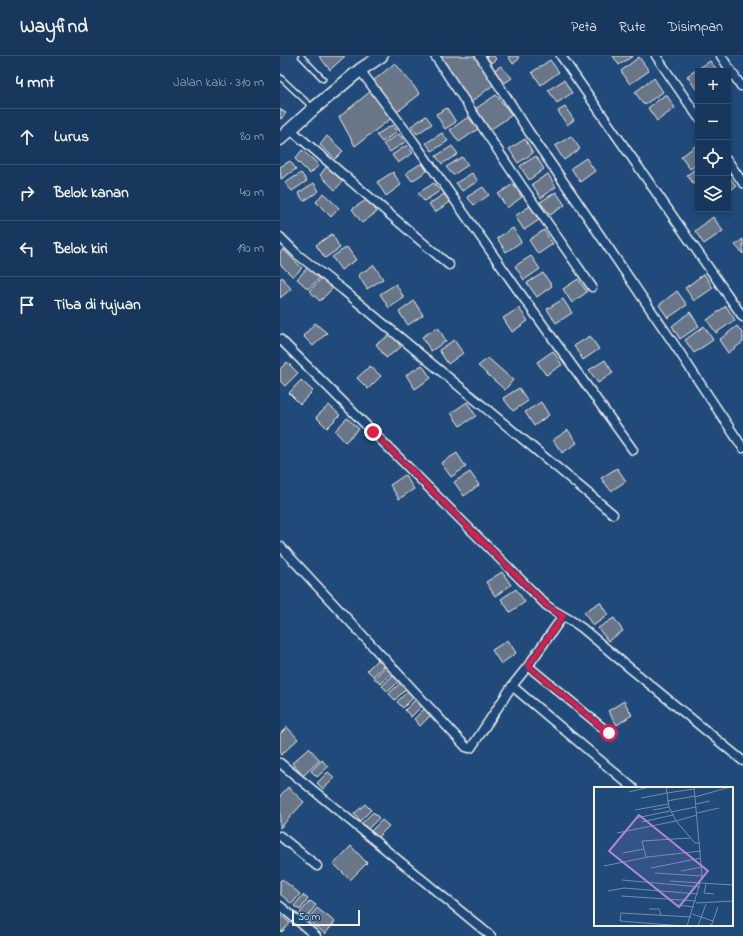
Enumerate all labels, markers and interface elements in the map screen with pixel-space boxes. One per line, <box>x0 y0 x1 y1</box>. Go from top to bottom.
text: Wayfind <box>20 14 88 41</box>
text: Peta <box>571 17 597 38</box>
text: Rute <box>619 17 646 38</box>
text: Disimpan <box>668 17 723 38</box>
map controls <box>695 68 731 212</box>
button: + <box>695 68 731 104</box>
text: 4 mnt <box>16 70 55 95</box>
text: Jalan kaki · 310 m <box>173 73 264 92</box>
button: − <box>695 104 731 140</box>
icon: ahead <box>16 126 38 148</box>
text: Lurus <box>54 126 89 148</box>
text: 80 m <box>240 127 264 146</box>
button: locate <box>695 140 731 176</box>
button: layers <box>695 176 731 212</box>
icon: right <box>16 182 38 204</box>
text: Belok kanan <box>54 182 129 204</box>
text: 40 m <box>240 183 264 202</box>
icon: left <box>16 238 38 260</box>
text: Belok kiri <box>54 238 108 260</box>
text: 190 m <box>237 239 264 258</box>
icon: arrive <box>16 294 38 316</box>
text: Tiba di tujuan <box>54 294 141 316</box>
route end <box>364 423 382 441</box>
route start <box>600 724 618 742</box>
inset map <box>594 787 733 926</box>
scale bar <box>292 908 360 927</box>
text: 50 m <box>298 909 320 925</box>

